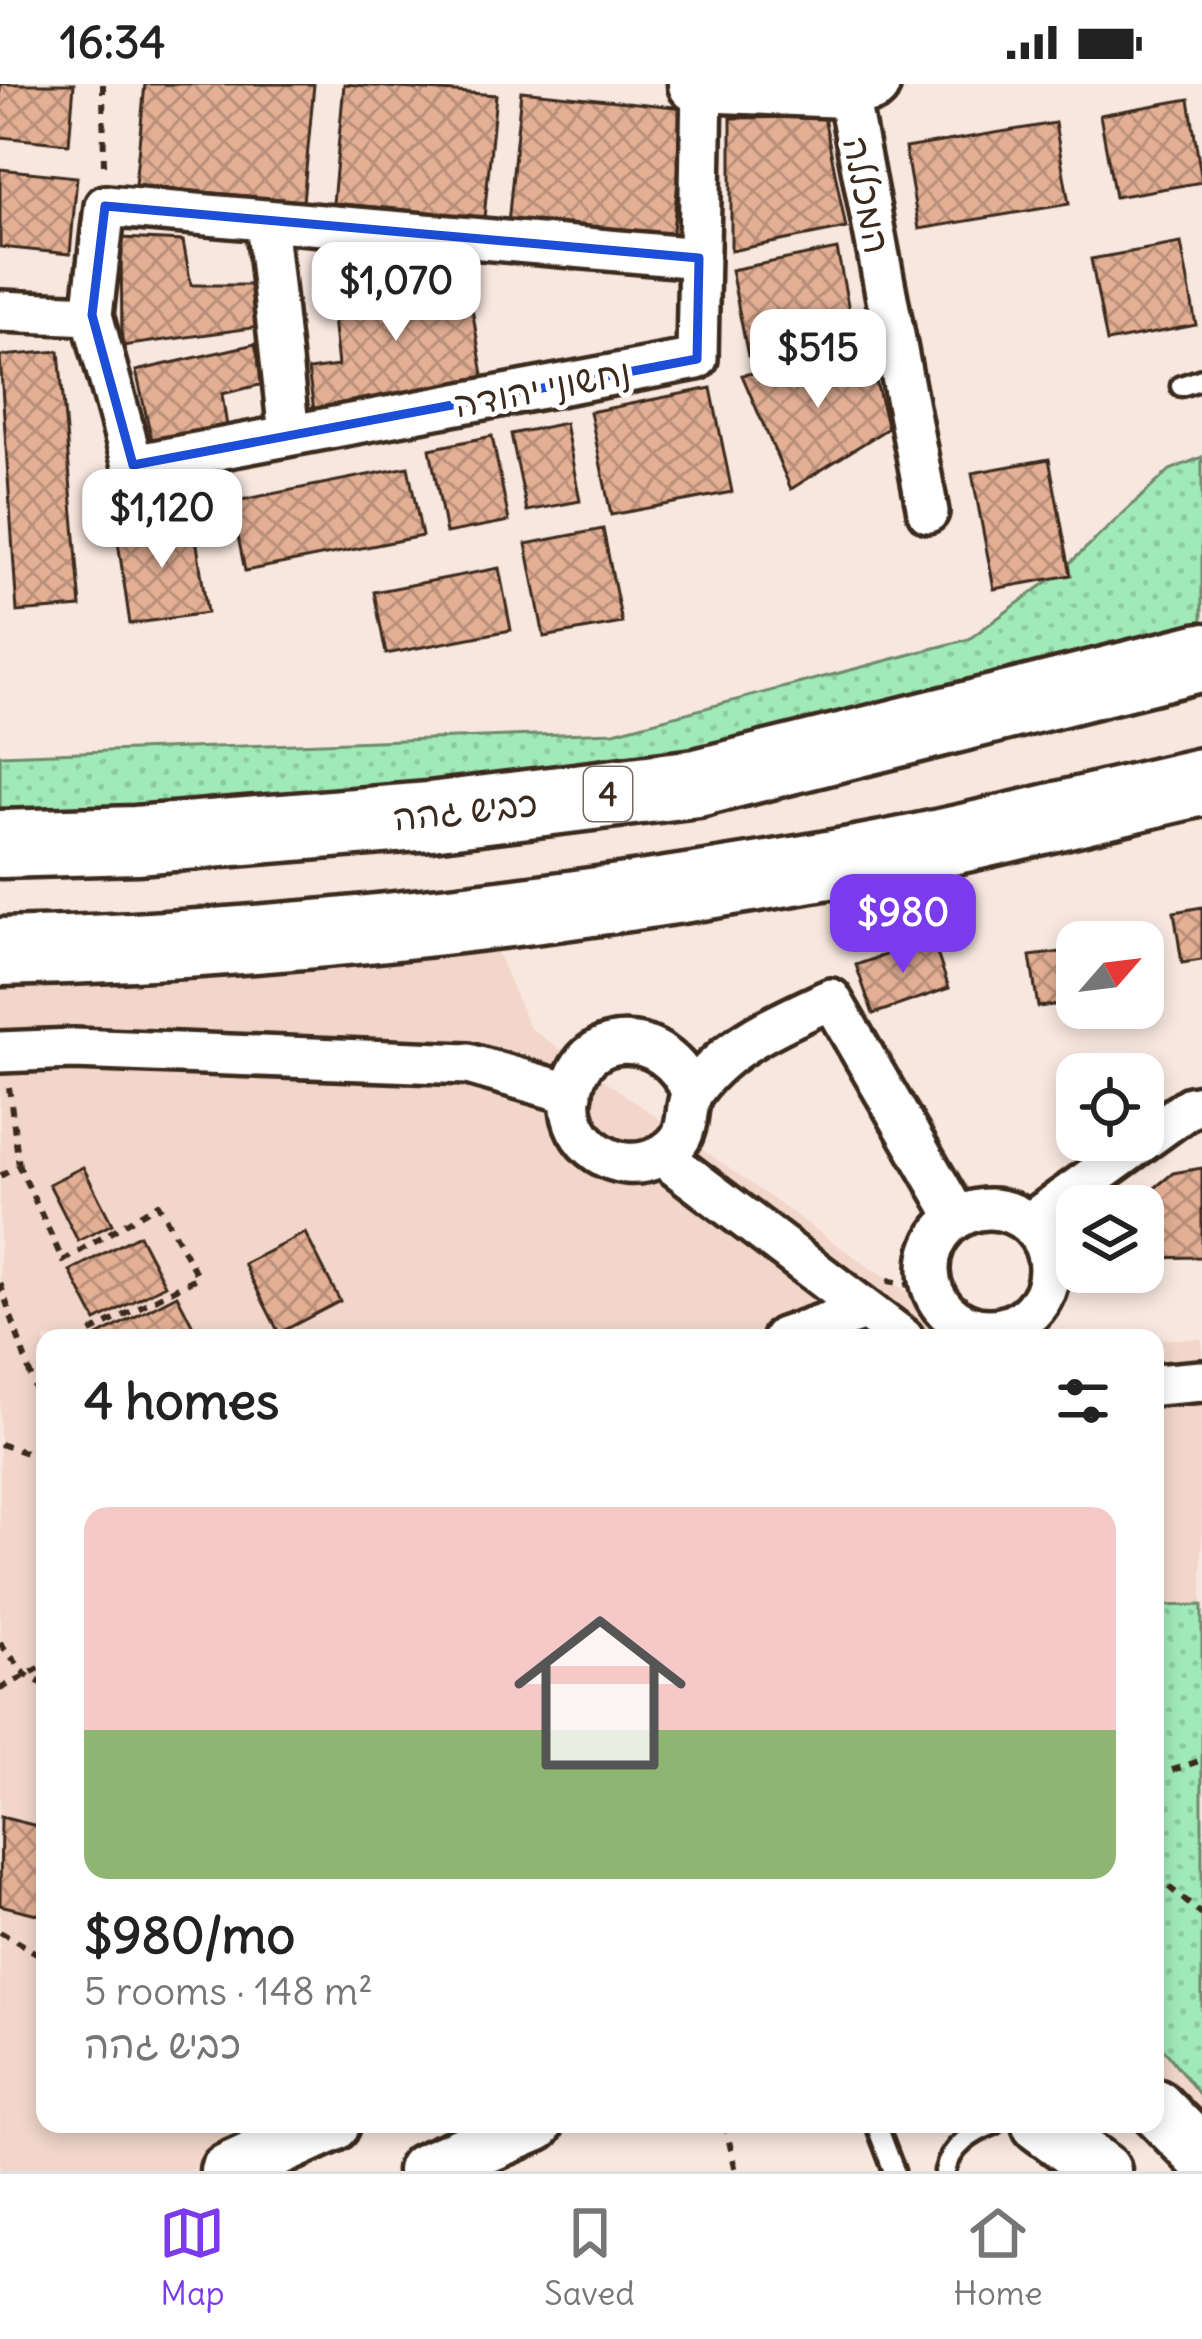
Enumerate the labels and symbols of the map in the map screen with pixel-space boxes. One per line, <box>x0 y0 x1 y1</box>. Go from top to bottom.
street label: המכללה <box>833 133 900 257</box>
pin: $1,070 <box>298 242 494 344</box>
pin: $515 <box>747 309 889 411</box>
street label: נחשוני יהודה <box>450 349 634 428</box>
pin: $1,120 <box>64 469 260 571</box>
road number: 4 <box>584 767 632 821</box>
street label: כביש גהה <box>391 781 539 840</box>
pin: $980 <box>832 874 974 976</box>
north arrow <box>1056 921 1164 1029</box>

